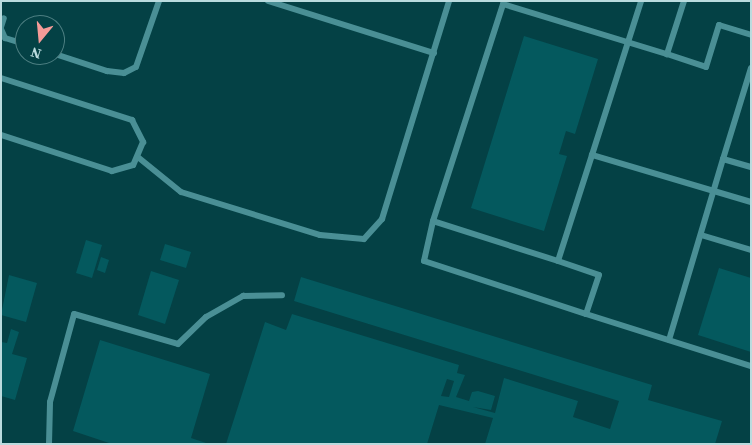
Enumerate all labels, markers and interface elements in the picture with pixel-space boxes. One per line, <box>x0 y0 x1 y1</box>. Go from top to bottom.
north arrow <box>15 15 65 65</box>
text: N <box>28 42 44 64</box>

